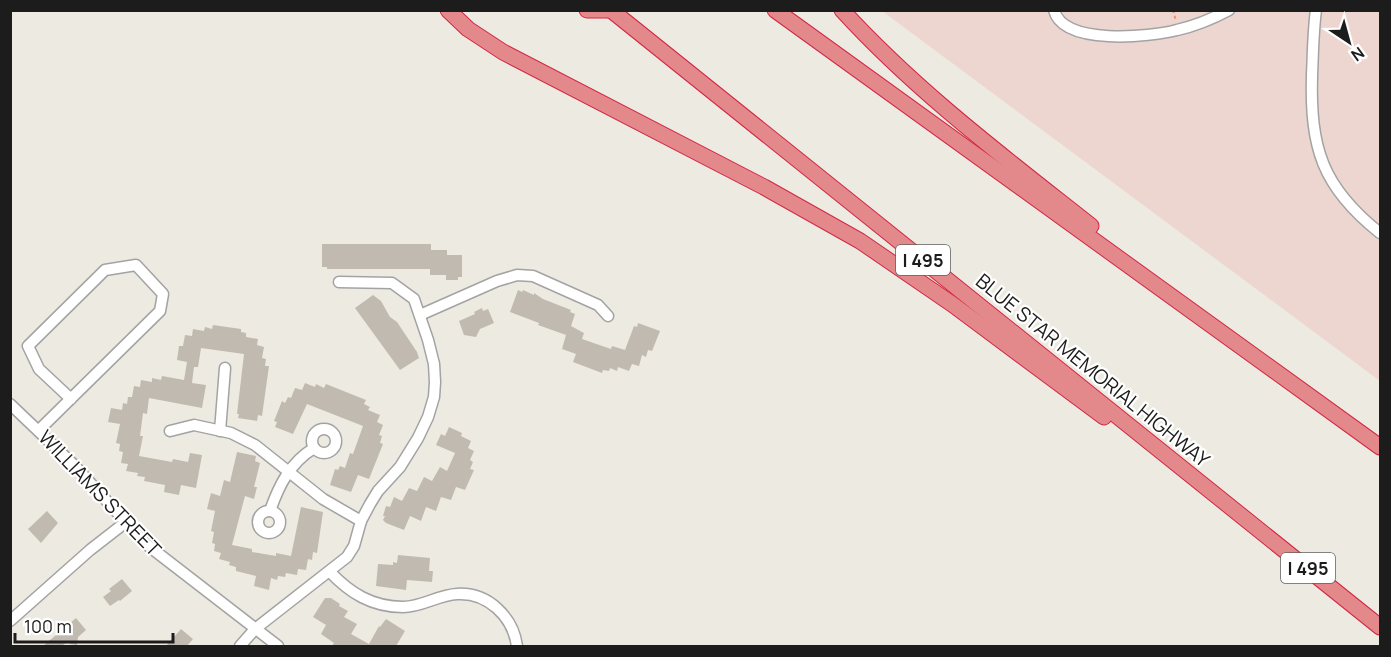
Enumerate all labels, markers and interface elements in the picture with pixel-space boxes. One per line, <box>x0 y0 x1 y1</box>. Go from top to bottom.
north arrow <box>1319 12 1379 72</box>
text: N <box>1347 42 1369 66</box>
road number: I 495 <box>896 245 950 275</box>
street label: BLUE STAR MEMORIAL HIGHWAY <box>970 267 1216 473</box>
street label: WILLIAMS STREET <box>33 424 167 562</box>
road number: I 495 <box>1281 553 1335 583</box>
scale bar <box>15 606 172 644</box>
text: 100 m <box>24 614 72 638</box>

